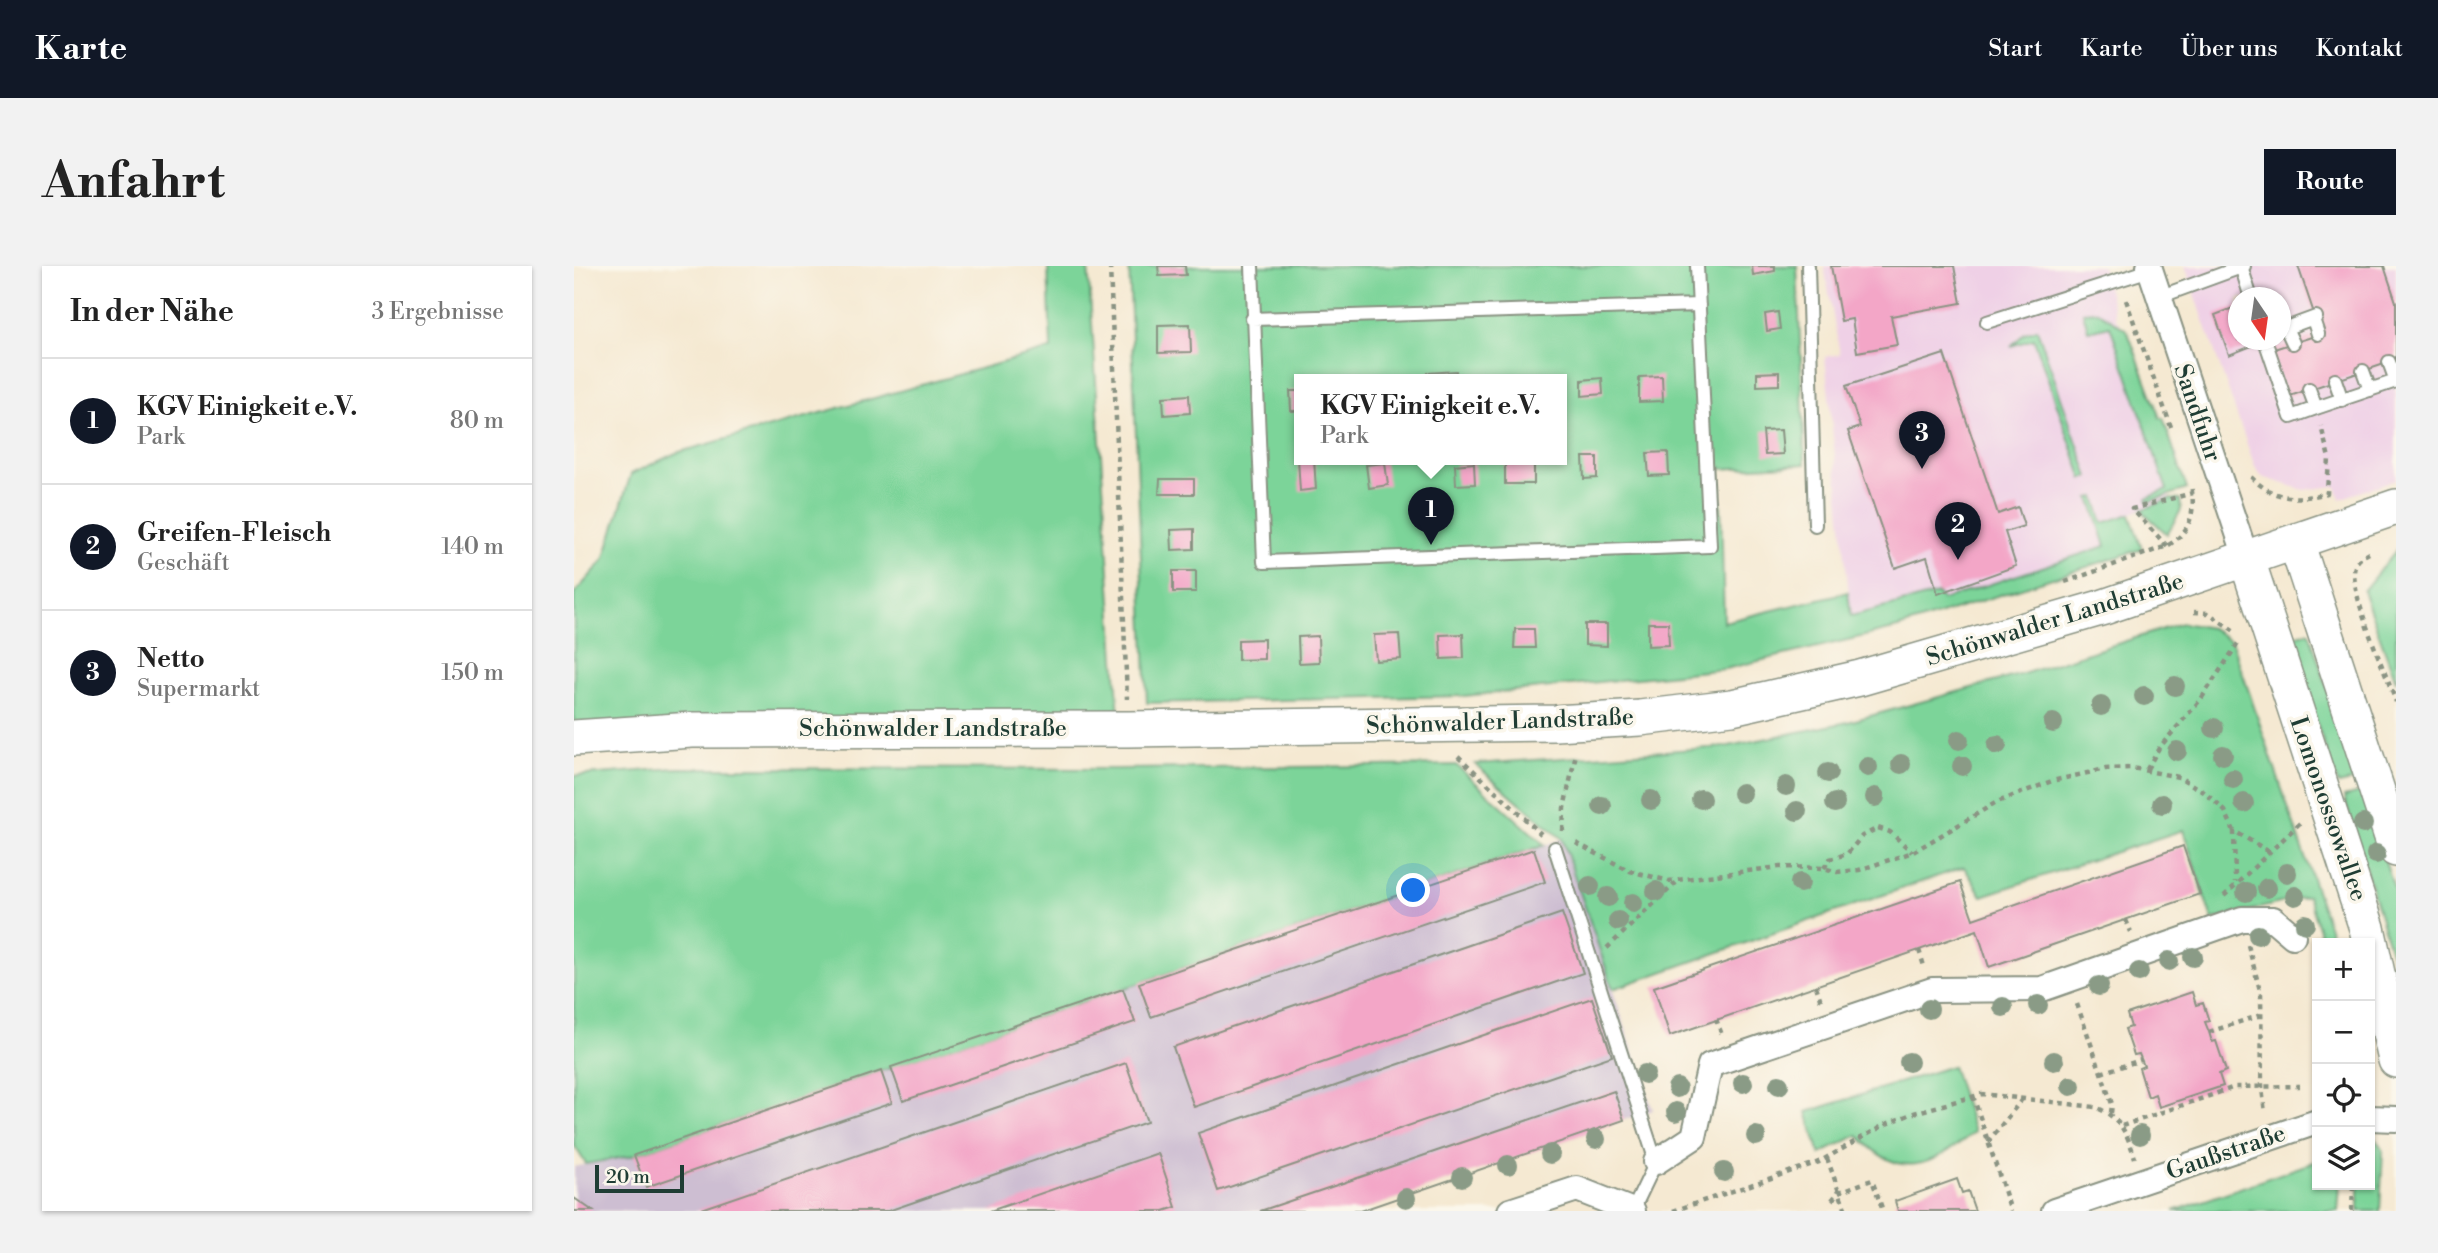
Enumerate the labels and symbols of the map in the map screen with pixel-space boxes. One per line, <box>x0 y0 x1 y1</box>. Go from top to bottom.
north arrow <box>2228 287 2291 350</box>
street label: Sandfuhr <box>2166 360 2228 466</box>
pin: 3 <box>1899 411 1945 469</box>
pin: 1 <box>1408 487 1454 545</box>
pin: 2 <box>1935 502 1981 560</box>
street label: Schönwalder Landstraße <box>1922 566 2188 674</box>
street label: Schönwalder Landstraße <box>1366 702 1634 742</box>
street label: Lomonossowallee <box>2282 713 2374 905</box>
street label: Schönwalder Landstraße <box>799 714 1067 744</box>
your location <box>1396 873 1430 907</box>
street label: Gaußstraße <box>2162 1119 2290 1187</box>
scale bar <box>595 1162 684 1194</box>

